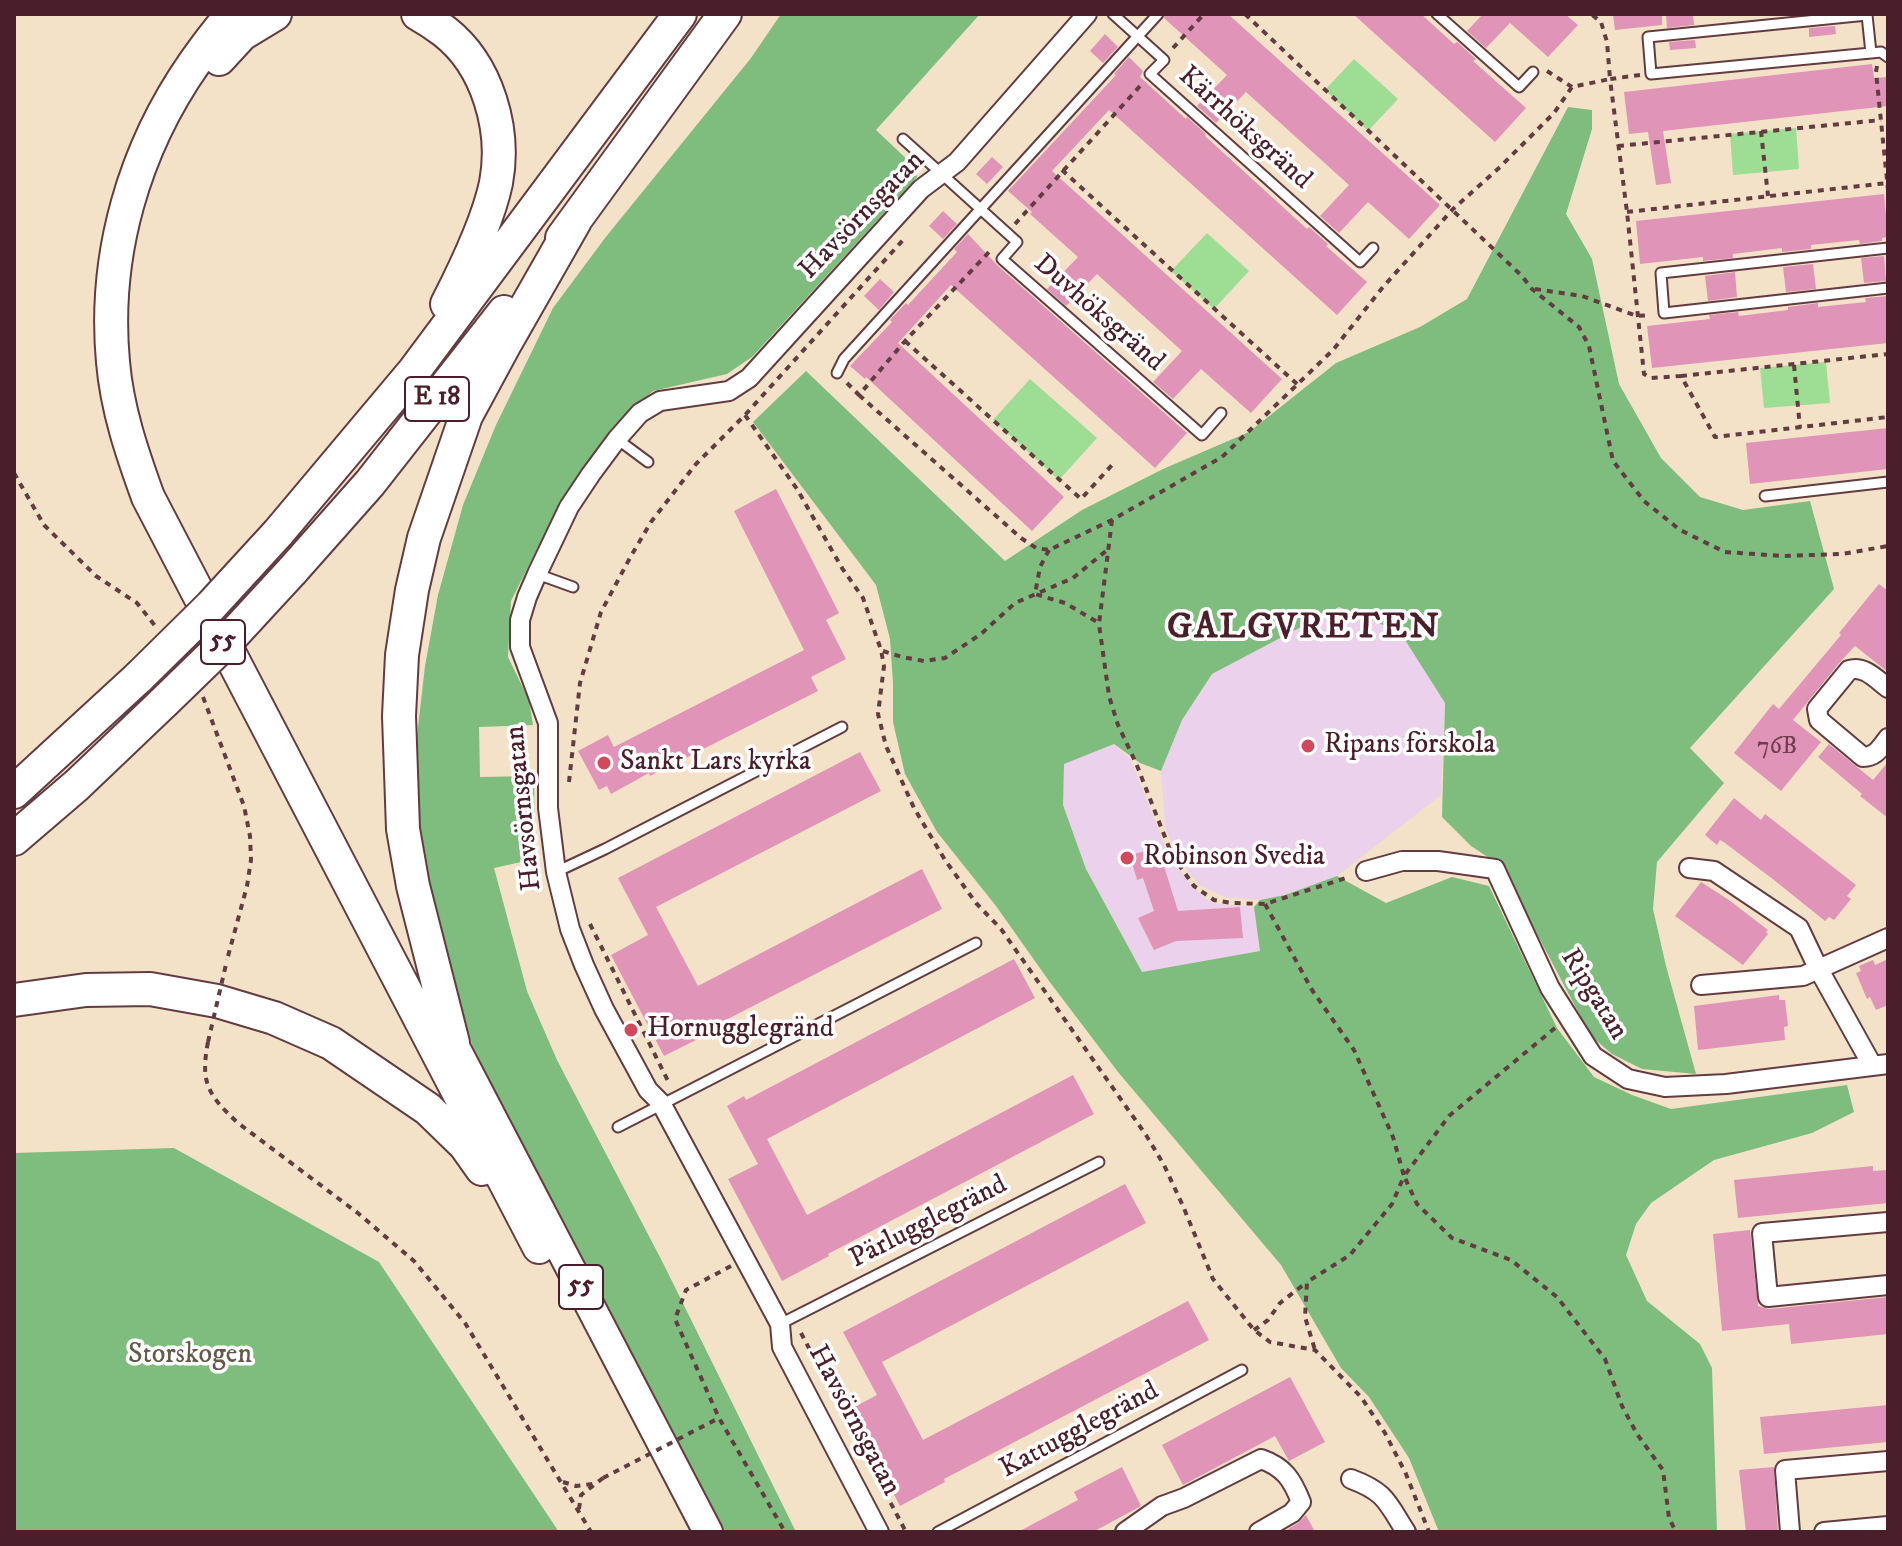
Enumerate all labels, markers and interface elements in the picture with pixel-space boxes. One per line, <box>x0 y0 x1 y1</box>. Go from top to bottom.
street label: Kärrhöksgränd <box>1170 60 1318 198</box>
street label: Havsörnsgatan <box>793 145 933 287</box>
street label: Duvhöksgränd <box>1026 248 1170 380</box>
road number: E 18 <box>405 377 469 421</box>
district label: GALGVRETEN <box>1167 608 1441 652</box>
road number: 55 <box>201 620 245 664</box>
street label: Havsörnsgatan <box>500 724 550 892</box>
place label: Ripans förskola <box>1324 729 1495 763</box>
house number: 76B <box>1757 734 1797 762</box>
marker: Ripans förskola <box>1299 737 1317 755</box>
place label: Sankt Lars kyrka <box>620 746 811 780</box>
marker: Sankt Lars kyrka <box>595 754 613 772</box>
place label: Robinson Svedia <box>1143 841 1325 875</box>
marker: Robinson Svedia <box>1118 849 1136 867</box>
street label: Ripgatan <box>1552 943 1634 1047</box>
place label: Hornugglegränd <box>647 1013 834 1047</box>
marker: Hornugglegränd <box>622 1021 640 1039</box>
street label: Pärlugglegränd <box>845 1169 1013 1277</box>
road number: 55 <box>559 1265 603 1309</box>
park label: Storskogen <box>128 1339 252 1373</box>
street label: Havsörnsgatan <box>799 1340 907 1502</box>
street label: Kattugglegränd <box>995 1375 1165 1487</box>

